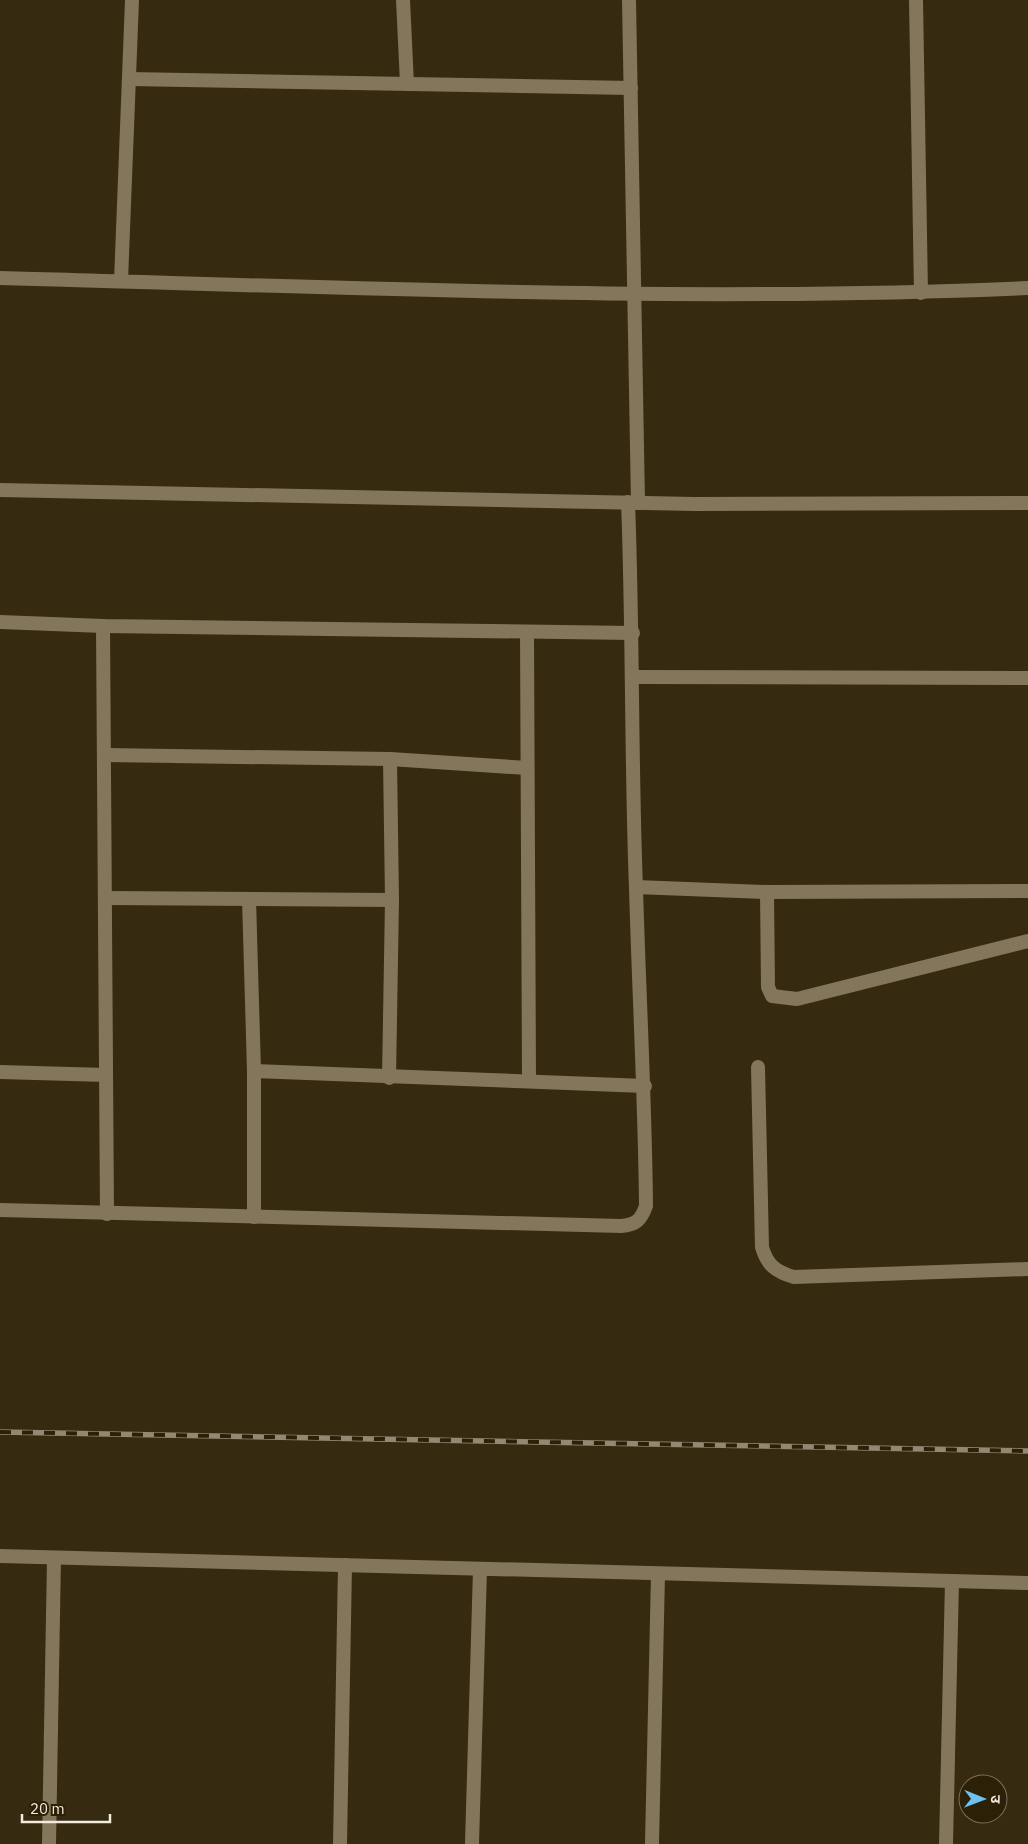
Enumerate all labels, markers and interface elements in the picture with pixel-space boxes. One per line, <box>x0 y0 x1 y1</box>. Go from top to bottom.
north arrow <box>958 1774 1008 1824</box>
scale bar <box>22 1792 110 1824</box>
text: उ <box>987 1795 1005 1804</box>
text: 20 m <box>30 1799 65 1818</box>

